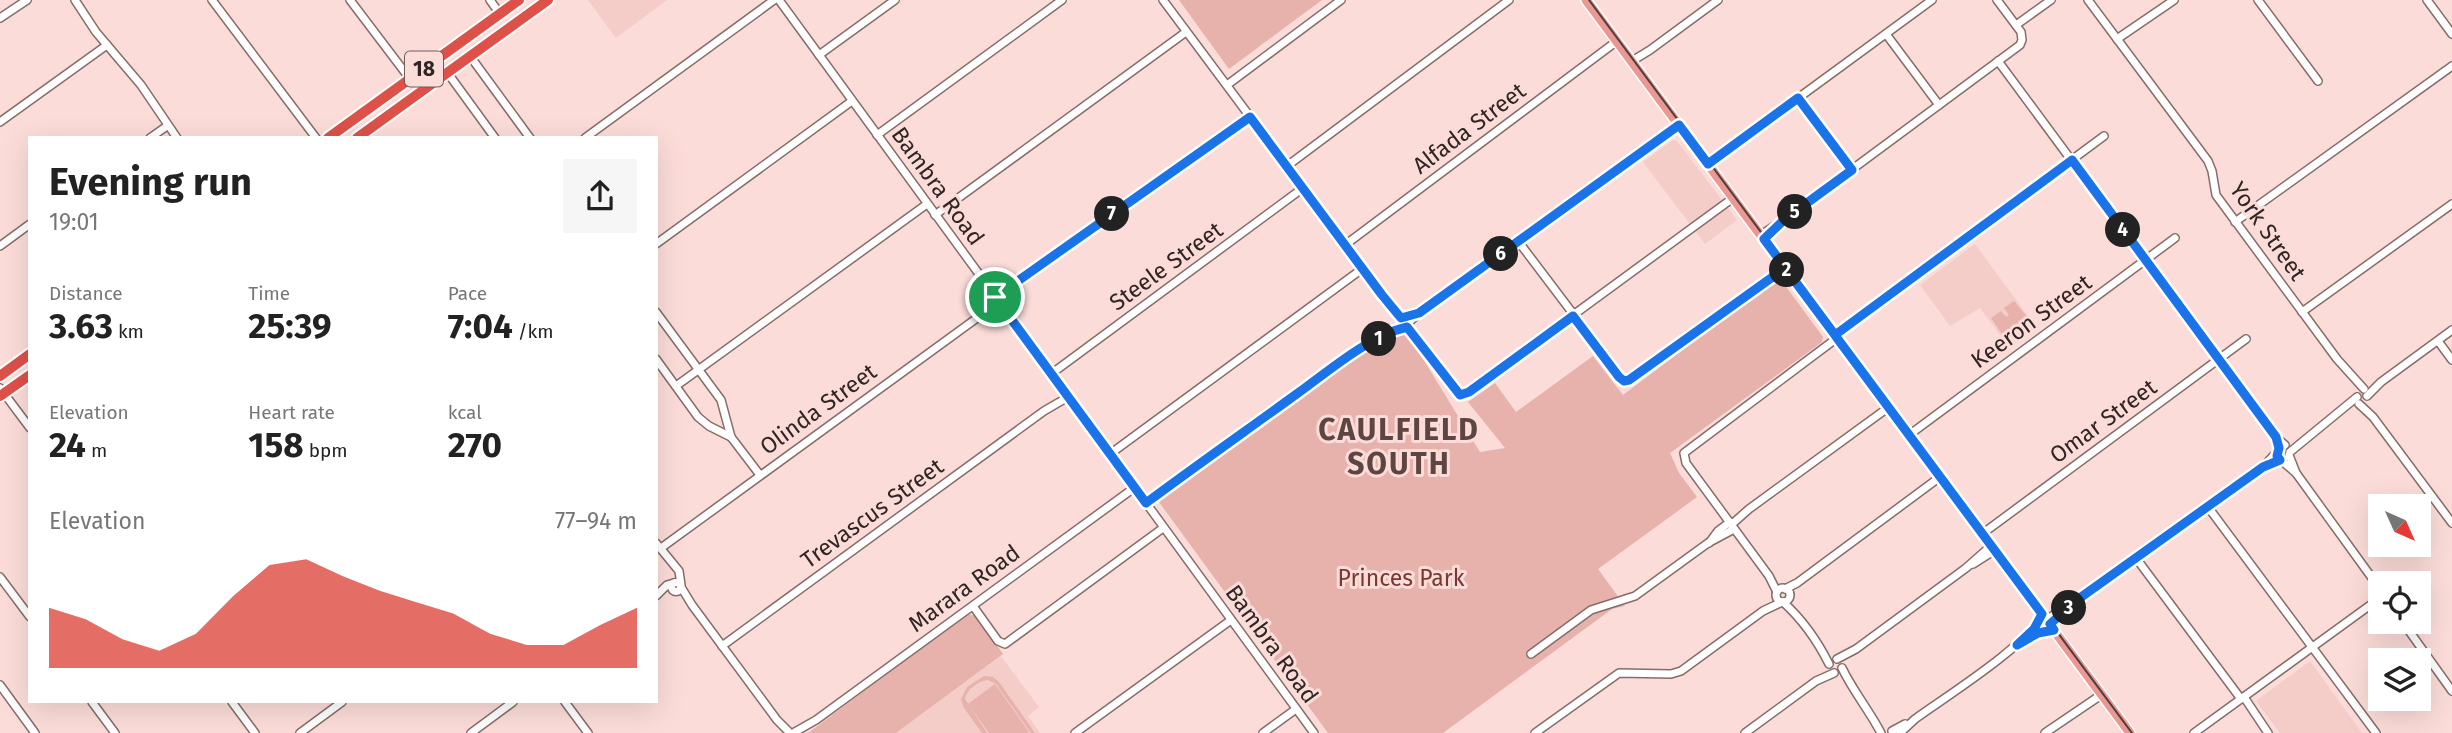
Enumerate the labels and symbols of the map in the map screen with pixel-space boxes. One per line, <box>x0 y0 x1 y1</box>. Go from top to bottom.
road number: 18 <box>405 52 443 86</box>
street label: Alfada Street <box>1407 76 1532 180</box>
street label: Bambra Road <box>886 121 990 251</box>
street label: York Street <box>2224 176 2313 286</box>
pin: 5 <box>1778 194 1812 230</box>
pin: 7 <box>1094 196 1130 232</box>
pin: 4 <box>2106 212 2140 247</box>
street label: Steele Street <box>1104 215 1229 316</box>
pin: 6 <box>1484 236 1518 272</box>
pin: 2 <box>1770 252 1804 288</box>
pin <box>965 267 1025 327</box>
street label: Keeron Street <box>1965 268 2097 374</box>
pin: 1 <box>1362 322 1396 356</box>
street label: Olinda Street <box>754 357 882 461</box>
street label: Omar Street <box>2044 372 2163 469</box>
district label: CAULFIELD SOUTH <box>1318 412 1480 482</box>
street label: Trevascus Street <box>795 452 949 574</box>
north arrow <box>2368 494 2431 556</box>
street label: Marara Road <box>903 538 1025 638</box>
park label: Princes Park <box>1338 564 1465 592</box>
street label: Bambra Road <box>1220 579 1324 709</box>
pin: 3 <box>2052 590 2086 626</box>

